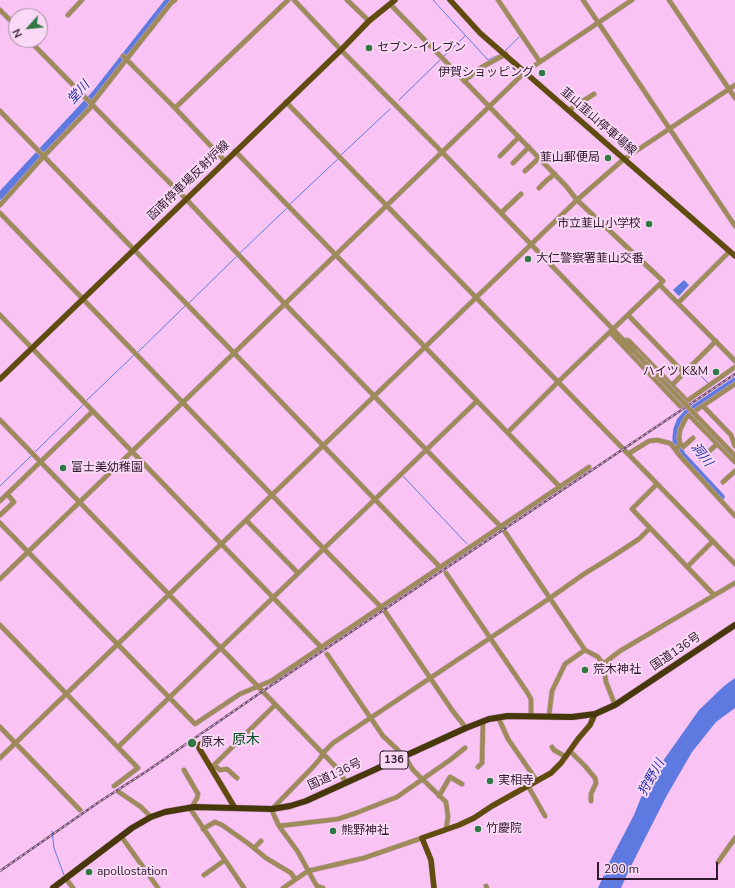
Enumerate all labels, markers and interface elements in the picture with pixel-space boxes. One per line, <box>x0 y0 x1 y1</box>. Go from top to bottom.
north arrow <box>8 8 48 48</box>
text: N <box>9 26 26 40</box>
place label: セブン-イレブン <box>377 41 466 55</box>
marker: セブン-イレブン <box>364 43 374 53</box>
place label: 伊賀ショッピング <box>438 66 534 80</box>
marker: 伊賀ショッピング <box>537 68 547 78</box>
water label: 堂川 <box>65 78 93 108</box>
street label: 韮山韮山停車場線 <box>557 85 639 159</box>
street label: 函南停車場反射炉線 <box>145 138 233 224</box>
place label: 韮山郵便局 <box>540 151 600 165</box>
marker: 韮山郵便局 <box>603 153 613 163</box>
place label: 市立韮山小学校 <box>557 217 641 231</box>
marker: 市立韮山小学校 <box>644 219 654 229</box>
place label: 大仁警察署韮山交番 <box>536 252 644 266</box>
marker: 大仁警察署韮山交番 <box>523 254 533 264</box>
place label: ハイツ K&M <box>643 365 708 379</box>
marker: ハイツ K&M <box>711 367 721 377</box>
water label: 洞川 <box>687 440 715 470</box>
place label: 富士美幼稚園 <box>71 461 143 475</box>
marker: 富士美幼稚園 <box>58 463 68 473</box>
street label: 国道136号 <box>648 630 704 674</box>
place label: 荒木神社 <box>593 663 641 677</box>
marker: 荒木神社 <box>580 665 590 675</box>
district label: 原木 <box>232 733 260 749</box>
place label: 原木 <box>201 736 225 750</box>
marker: 原木 <box>186 737 198 749</box>
road number: 136 <box>380 751 408 769</box>
street label: 国道136号 <box>306 756 364 794</box>
water label: 狩野川 <box>636 757 668 799</box>
place label: 実相寺 <box>498 774 534 788</box>
marker: 実相寺 <box>485 776 495 786</box>
place label: 竹慶院 <box>486 822 522 836</box>
place label: 熊野神社 <box>341 824 389 838</box>
marker: 竹慶院 <box>473 824 483 834</box>
marker: 熊野神社 <box>328 826 338 836</box>
scale bar <box>599 854 720 880</box>
text: 200 m <box>604 861 639 877</box>
place label: apollostation <box>97 865 167 879</box>
marker: apollostation <box>84 867 94 877</box>

